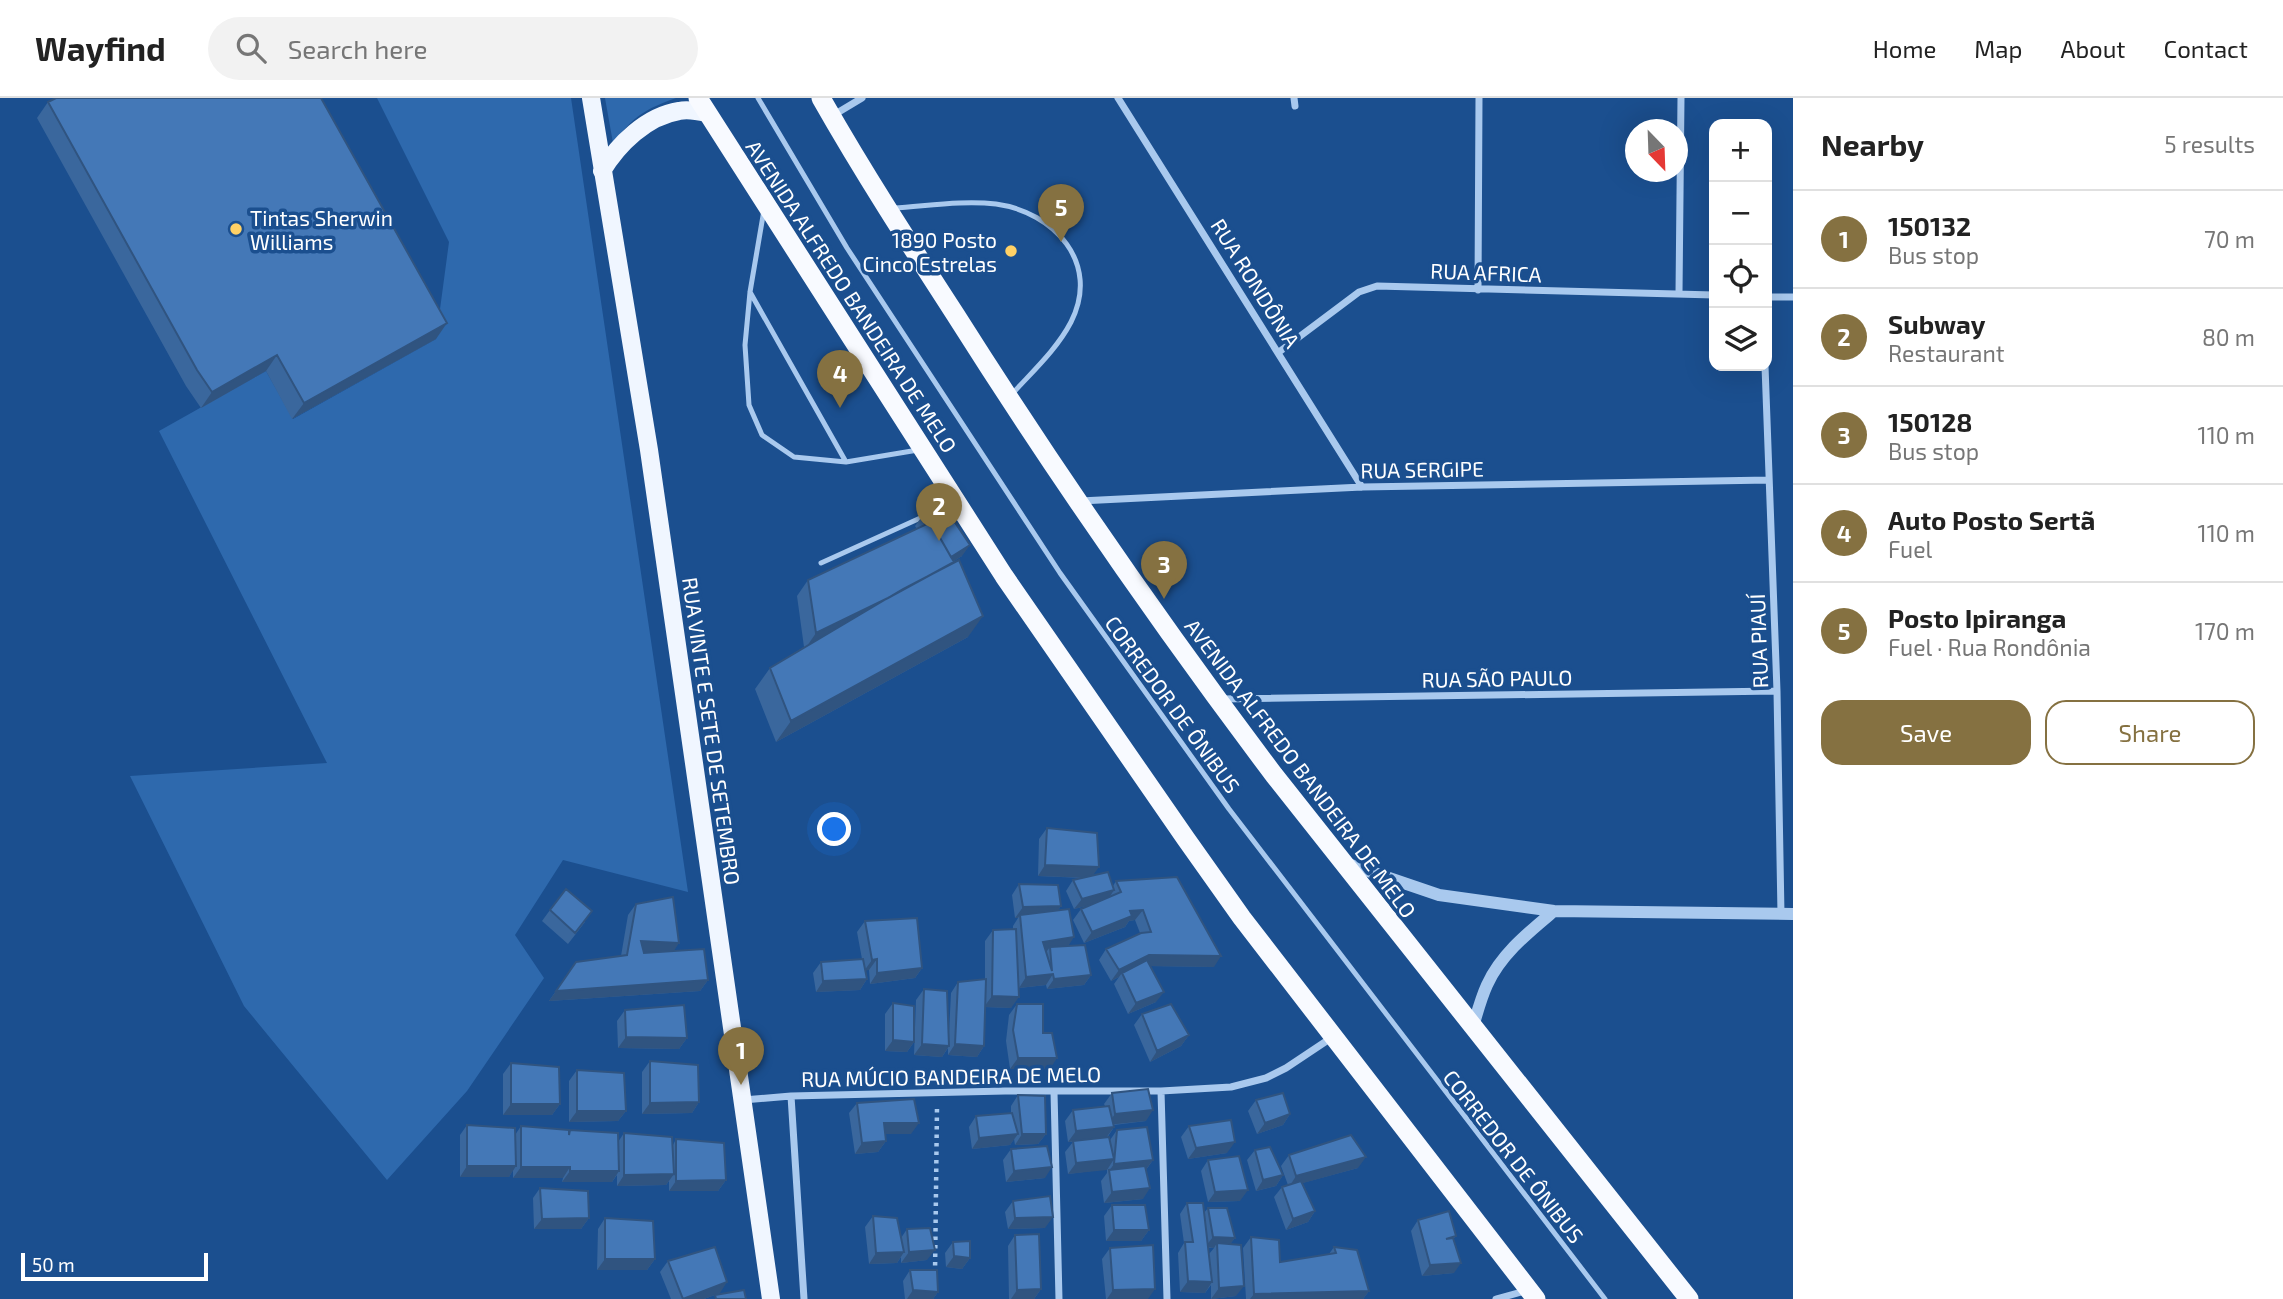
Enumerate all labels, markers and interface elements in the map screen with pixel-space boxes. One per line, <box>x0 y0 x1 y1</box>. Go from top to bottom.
search box <box>208 17 698 80</box>
text: Wayfind <box>35 28 166 68</box>
icon: search <box>232 29 270 67</box>
text: Search here <box>288 33 427 64</box>
text: Home <box>1873 34 1936 63</box>
text: Map <box>1974 34 2022 63</box>
text: About <box>2060 34 2126 63</box>
text: Contact <box>2164 34 2248 63</box>
north arrow <box>1625 119 1688 182</box>
map controls <box>1709 119 1772 371</box>
button: + <box>1709 119 1772 182</box>
text: Nearby <box>1821 126 1924 162</box>
text: 5 results <box>2164 130 2255 158</box>
street label: AVENIDA ALFREDO BANDEIRA DE MELO <box>741 135 963 457</box>
button: − <box>1709 182 1772 245</box>
pin: 5 <box>1038 184 1084 242</box>
place label: Tintas Sherwin Williams <box>250 205 393 254</box>
text: 150132 <box>1888 210 1971 241</box>
street label: RUA RONDÔNIA <box>1206 214 1306 352</box>
marker: Tintas Sherwin Williams <box>228 221 244 237</box>
text: 1 <box>1839 225 1849 253</box>
text: 70 m <box>2204 225 2255 253</box>
place label: 1890 Posto Cinco Estrelas <box>863 227 997 276</box>
text: Bus stop <box>1888 241 1979 269</box>
marker: 1890 Posto Cinco Estrelas <box>1003 243 1019 259</box>
button: locate <box>1709 245 1772 308</box>
street label: RUA AFRICA <box>1430 258 1542 286</box>
button: layers <box>1709 308 1772 371</box>
text: Subway <box>1888 308 1985 339</box>
text: 2 <box>1837 323 1851 351</box>
text: 80 m <box>2202 323 2255 351</box>
text: Restaurant <box>1888 339 2005 367</box>
pin: 4 <box>817 350 863 408</box>
text: 150128 <box>1888 406 1973 437</box>
text: 3 <box>1837 421 1851 449</box>
text: 110 m <box>2198 421 2255 449</box>
text: Bus stop <box>1888 437 1979 465</box>
street label: RUA SERGIPE <box>1360 455 1484 483</box>
pin: 2 <box>916 483 962 541</box>
text: Auto Posto Sertã <box>1888 504 2095 535</box>
text: 4 <box>1837 519 1851 547</box>
text: 110 m <box>2198 519 2255 547</box>
text: Fuel <box>1888 535 1932 563</box>
pin: 3 <box>1141 541 1187 599</box>
street label: RUA VINTE E SETE DE SETEMBRO <box>678 576 746 886</box>
street label: RUA PIAUÍ <box>1744 593 1772 689</box>
text: Posto Ipiranga <box>1888 602 2066 633</box>
street label: CORREDOR DE ÔNIBUS <box>1100 611 1246 797</box>
street label: AVENIDA ALFREDO BANDEIRA DE MELO <box>1180 614 1422 922</box>
text: 5 <box>1838 617 1850 645</box>
text: 170 m <box>2195 617 2255 645</box>
text: Fuel · Rua Rondônia <box>1888 633 2091 661</box>
street label: RUA SÃO PAULO <box>1421 664 1573 692</box>
button: Save <box>1821 700 2031 765</box>
button: Share <box>2045 700 2255 765</box>
your location <box>817 812 851 846</box>
pin: 1 <box>718 1027 764 1085</box>
street label: RUA MÚCIO BANDEIRA DE MELO <box>801 1061 1101 1091</box>
street label: CORREDOR DE ÔNIBUS <box>1439 1065 1589 1247</box>
scale bar <box>21 1250 208 1282</box>
text: 50 m <box>32 1253 75 1276</box>

